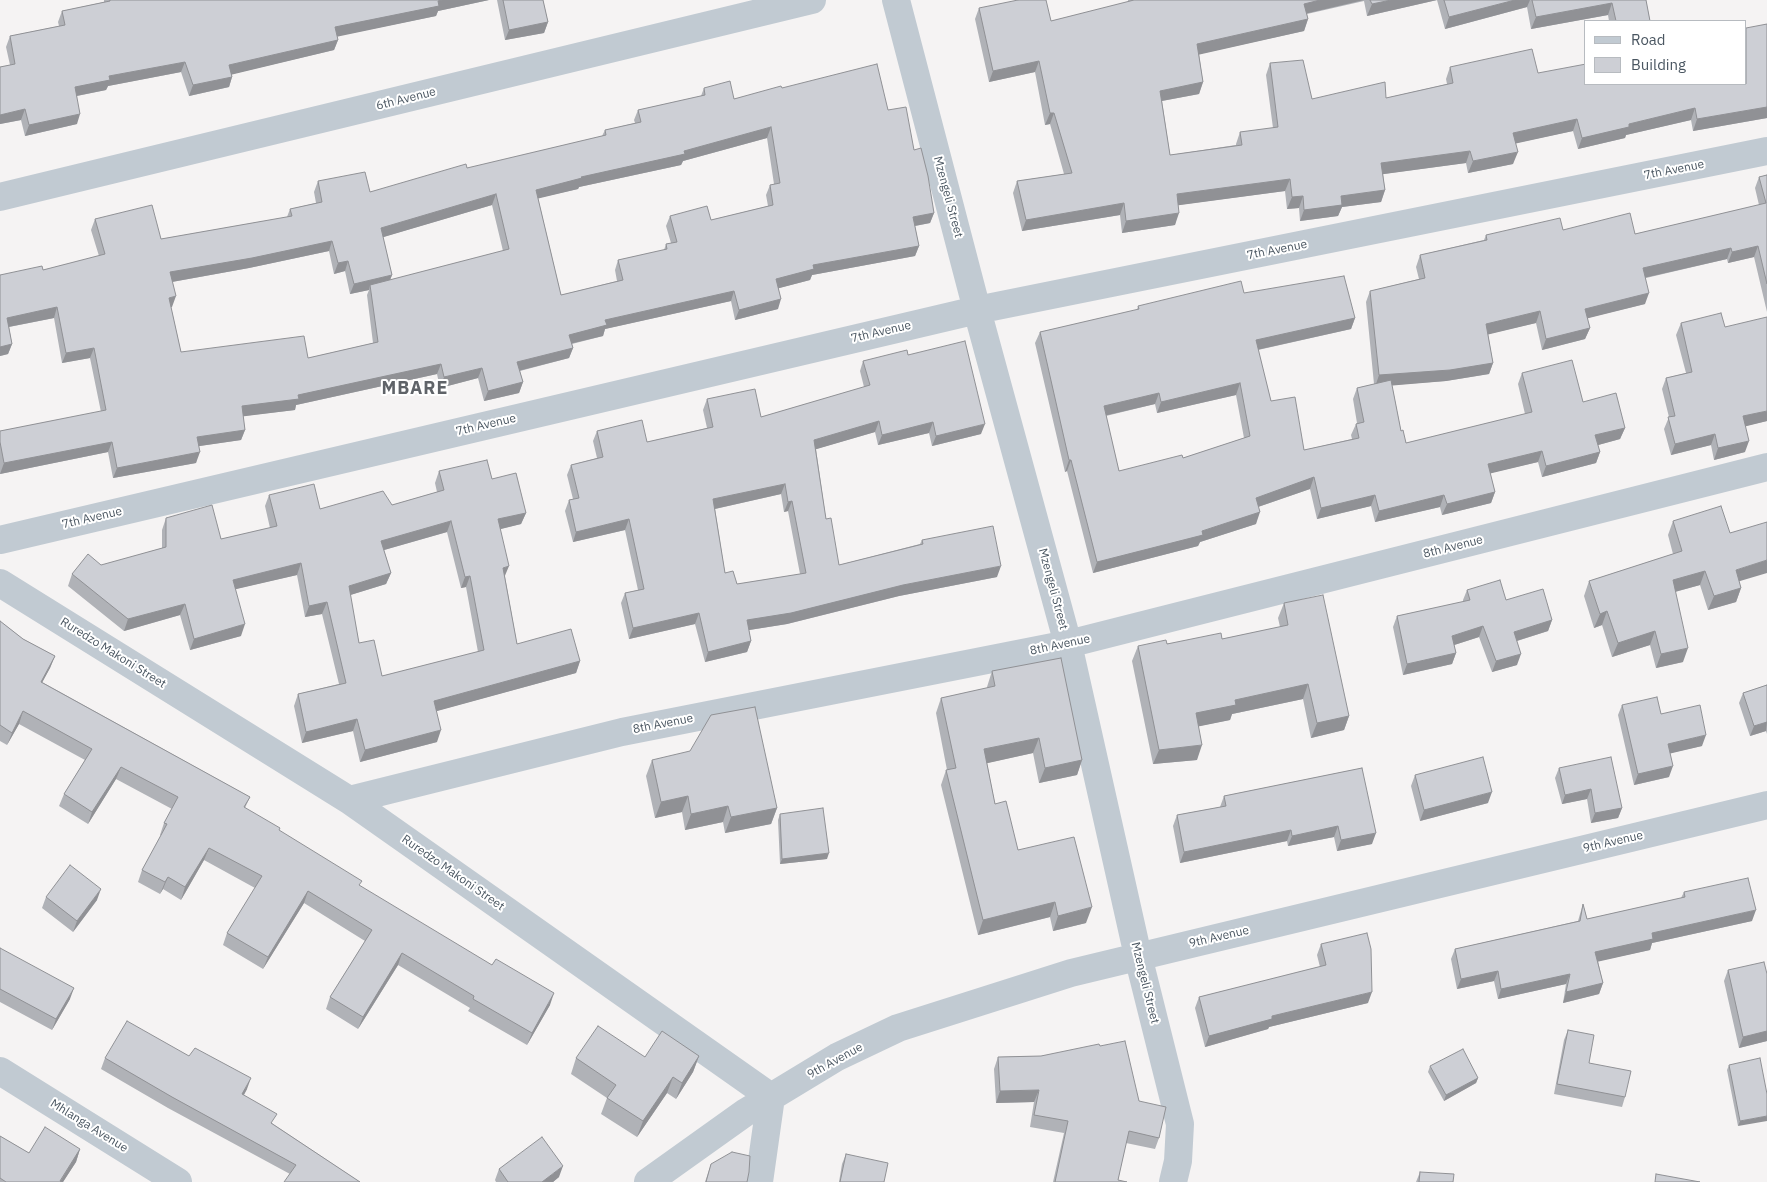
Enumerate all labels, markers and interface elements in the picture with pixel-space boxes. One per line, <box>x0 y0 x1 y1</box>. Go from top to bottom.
legend <box>1584 20 1747 85</box>
text: Road <box>1631 30 1666 49</box>
text: Building <box>1631 55 1686 74</box>
street label: 6th Avenue <box>375 85 437 113</box>
street label: Mzengeli Street <box>930 155 966 239</box>
street label: 7th Avenue <box>1643 157 1705 183</box>
street label: 7th Avenue <box>1246 237 1308 263</box>
street label: 7th Avenue <box>850 318 912 346</box>
district label: MBARE <box>381 378 449 400</box>
street label: 7th Avenue <box>455 411 517 439</box>
street label: 7th Avenue <box>61 504 123 532</box>
street label: 8th Avenue <box>1422 533 1484 561</box>
street label: Mzengeli Street <box>1035 547 1071 631</box>
street label: Ruredzo Makoni Street <box>57 615 169 691</box>
street label: 8th Avenue <box>1029 632 1091 658</box>
street label: 8th Avenue <box>632 711 694 737</box>
street label: 9th Avenue <box>1582 828 1644 856</box>
street label: Ruredzo Makoni Street <box>399 832 507 914</box>
street label: 9th Avenue <box>1188 923 1250 951</box>
street label: Mzengeli Street <box>1128 941 1162 1025</box>
street label: 9th Avenue <box>805 1040 865 1082</box>
street label: Mhlanga Avenue <box>48 1096 130 1156</box>

